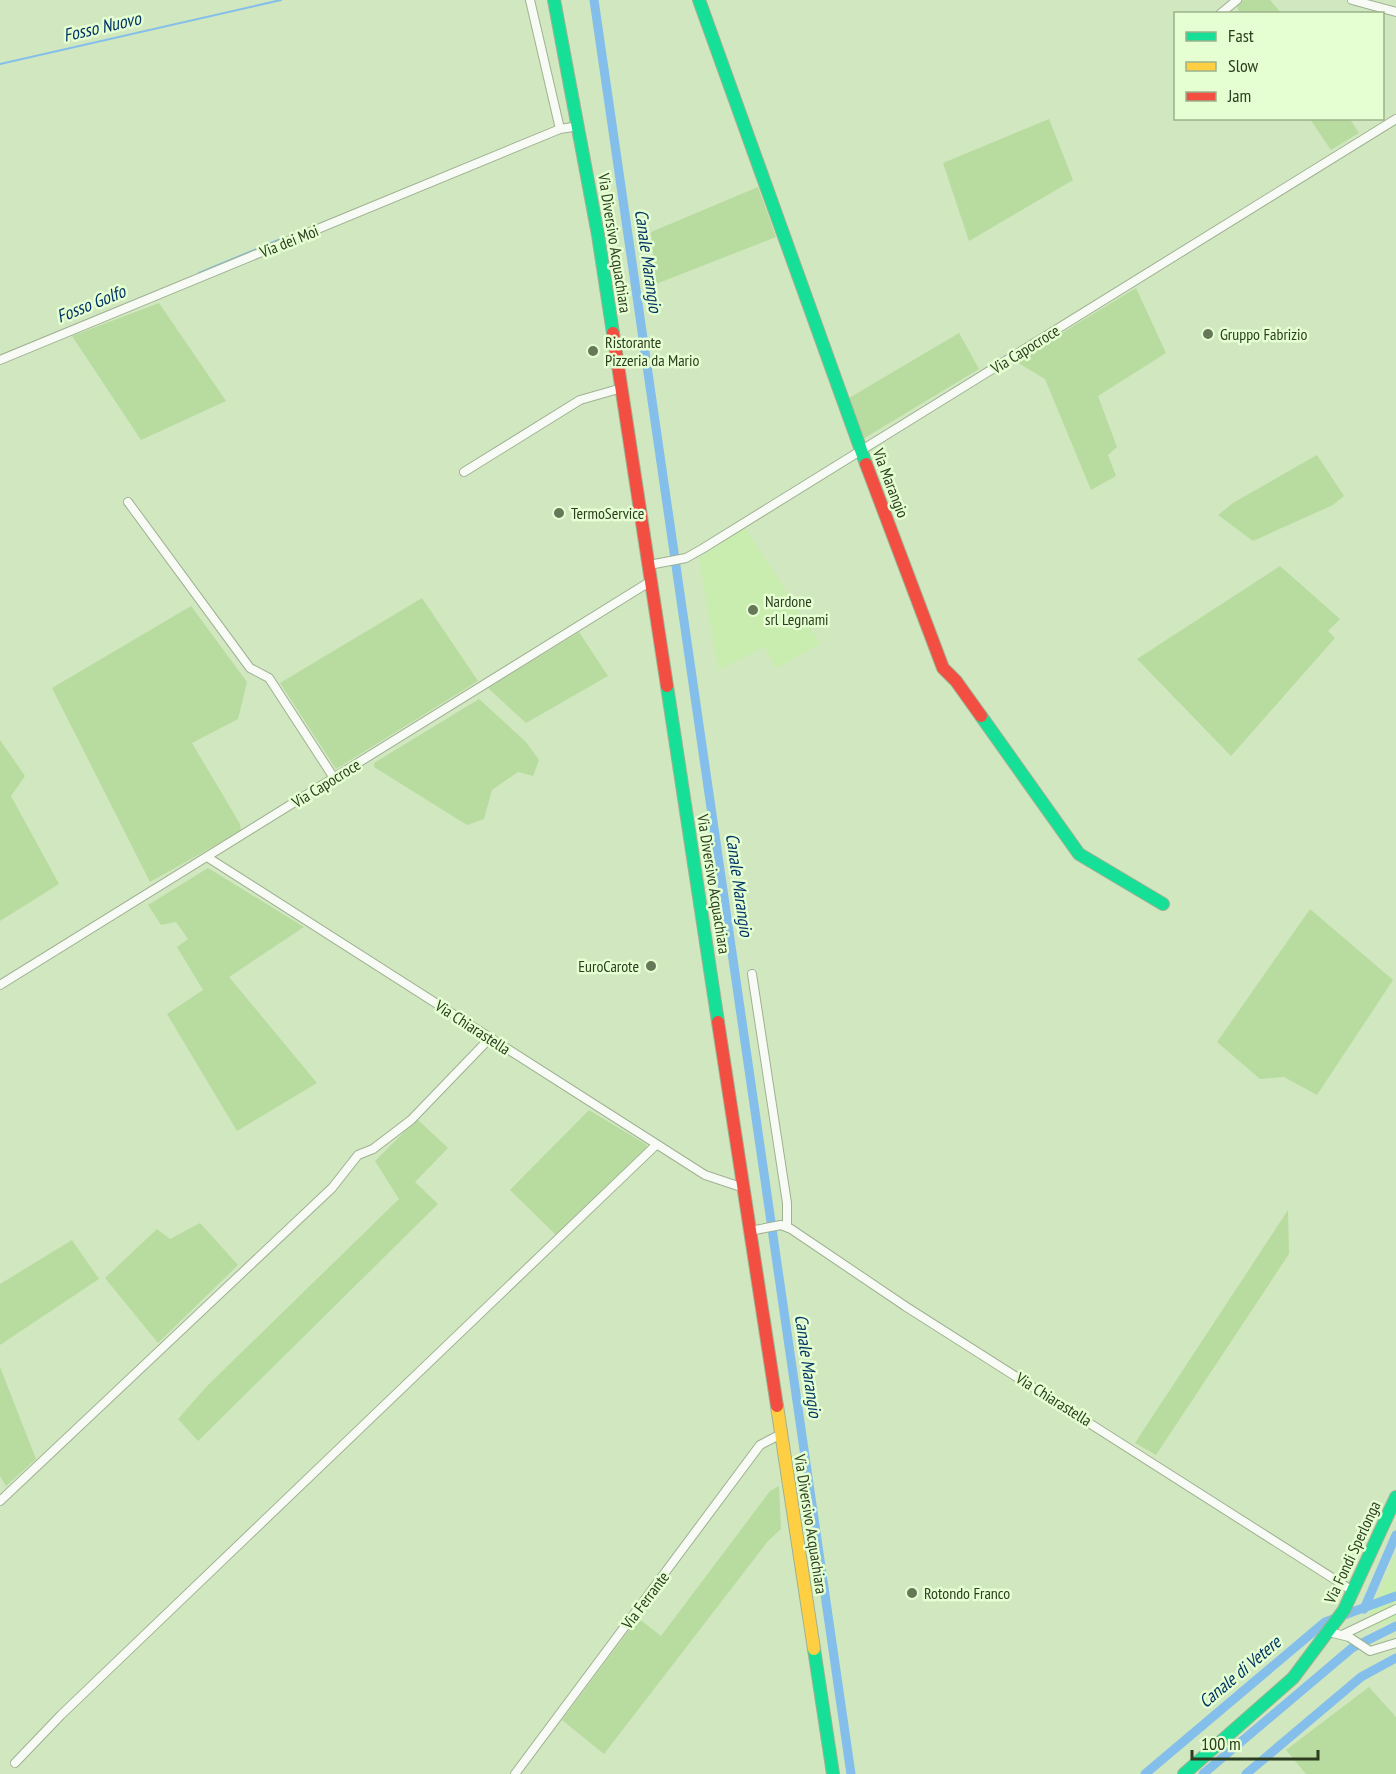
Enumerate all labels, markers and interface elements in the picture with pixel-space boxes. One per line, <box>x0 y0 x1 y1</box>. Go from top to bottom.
water label: Fosso Nuovo <box>61 6 144 47</box>
legend <box>1174 12 1384 120</box>
text: Fast <box>1228 24 1254 47</box>
text: Slow <box>1228 54 1259 77</box>
text: Jam <box>1227 84 1251 107</box>
street label: Via Diversivo Acquachiara <box>594 171 636 314</box>
water label: Canale Marangio <box>630 208 667 315</box>
street label: Via dei Moi <box>256 220 321 262</box>
water label: Fosso Golfo <box>53 279 130 328</box>
street label: Via Capocroce <box>986 320 1063 378</box>
place label: Gruppo Fabrizio <box>1220 324 1307 344</box>
marker: Gruppo Fabrizio <box>1201 327 1215 341</box>
place label: Ristorante Pizzeria da Mario <box>605 332 699 370</box>
marker: Ristorante Pizzeria da Mario <box>586 344 600 358</box>
street label: Via Marangio <box>868 445 913 520</box>
place label: TermoService <box>571 503 644 523</box>
marker: TermoService <box>552 506 566 520</box>
place label: Nardone srl Legnami <box>765 591 829 629</box>
marker: Nardone srl Legnami <box>746 603 760 617</box>
street label: Via Capocroce <box>287 754 364 812</box>
street label: Via Diversivo Acquachiara <box>693 812 735 955</box>
water label: Canale Marangio <box>721 832 758 939</box>
place label: EuroCarote <box>578 956 639 976</box>
marker: EuroCarote <box>644 959 658 973</box>
street label: Via Chiarastella <box>431 995 514 1059</box>
water label: Canale Marangio <box>790 1313 827 1420</box>
street label: Via Chiarastella <box>1011 1367 1096 1430</box>
street label: Via Diversivo Acquachiara <box>790 1452 832 1595</box>
street label: Via Fondi Sperlonga <box>1319 1498 1384 1607</box>
street label: Via Ferrante <box>616 1567 673 1634</box>
place label: Rotondo Franco <box>924 1583 1010 1603</box>
marker: Rotondo Franco <box>905 1586 919 1600</box>
water label: Canale di Vetere <box>1194 1630 1287 1713</box>
scale bar <box>1192 1723 1318 1761</box>
text: 100 m <box>1201 1732 1241 1755</box>

